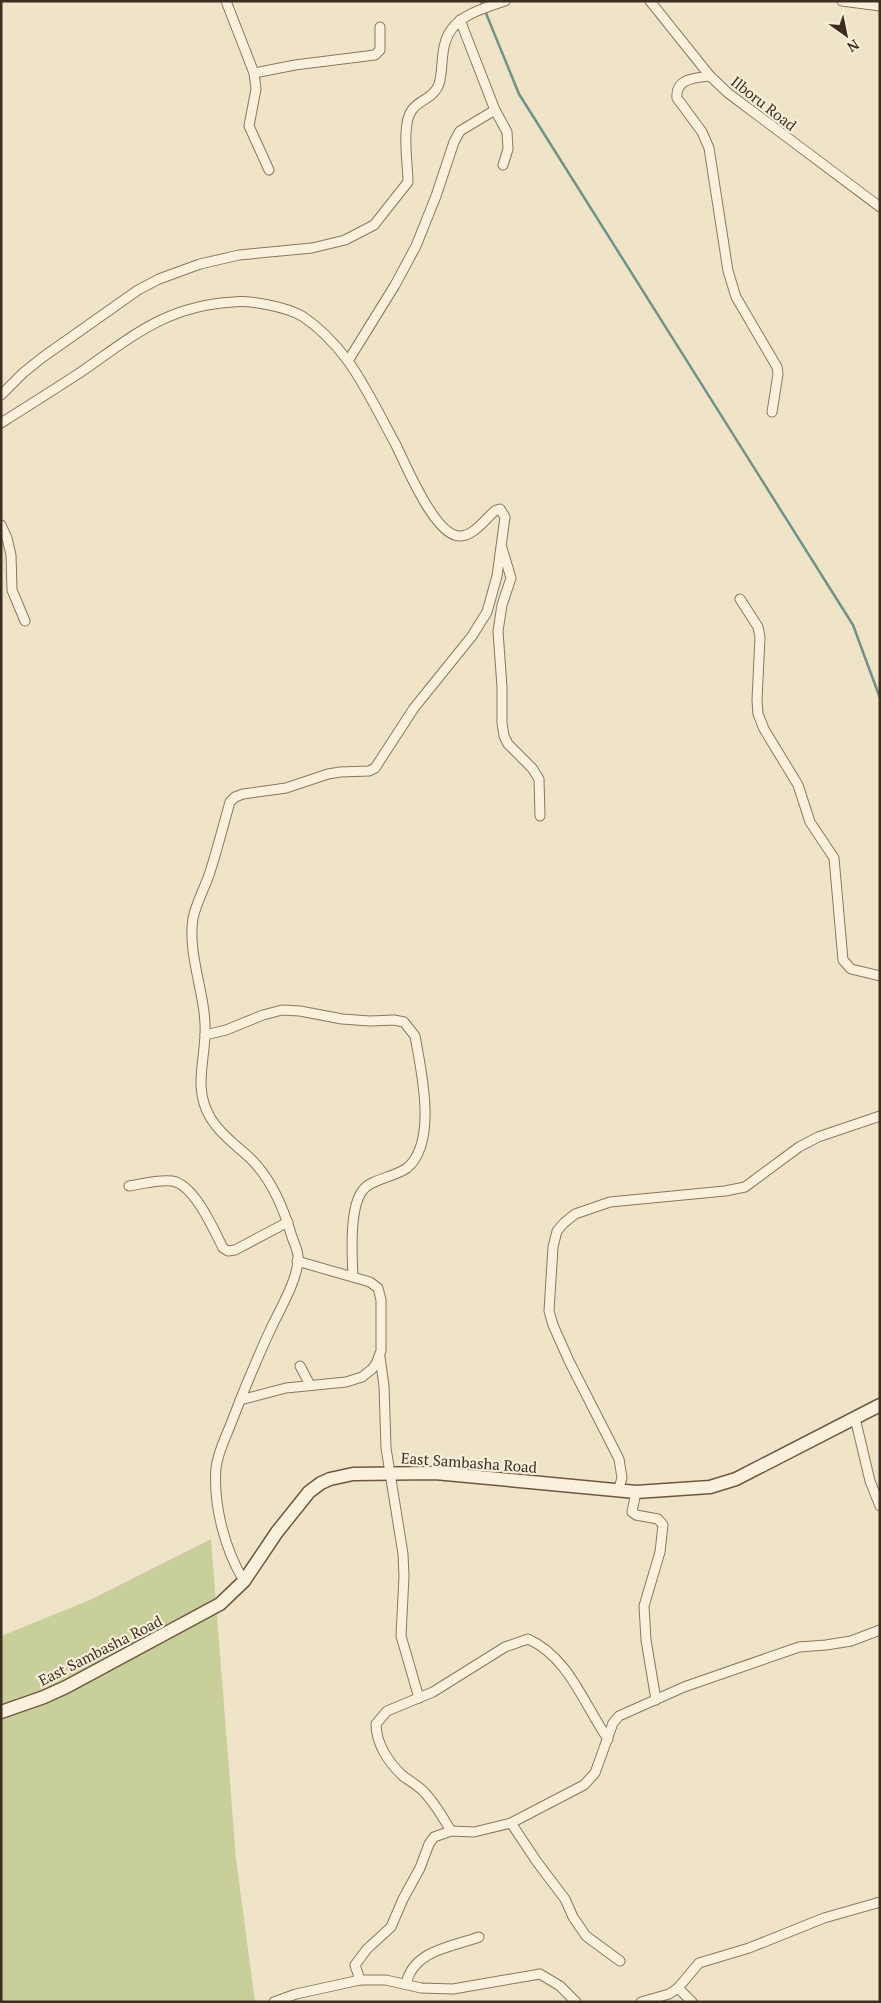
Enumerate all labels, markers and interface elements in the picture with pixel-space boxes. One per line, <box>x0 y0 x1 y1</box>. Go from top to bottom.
north arrow <box>821 10 871 60</box>
text: N <box>843 35 863 57</box>
street label: Ilboru Road <box>727 71 801 135</box>
street label: East Sambasha Road <box>400 1447 538 1477</box>
street label: East Sambasha Road <box>35 1610 165 1690</box>

